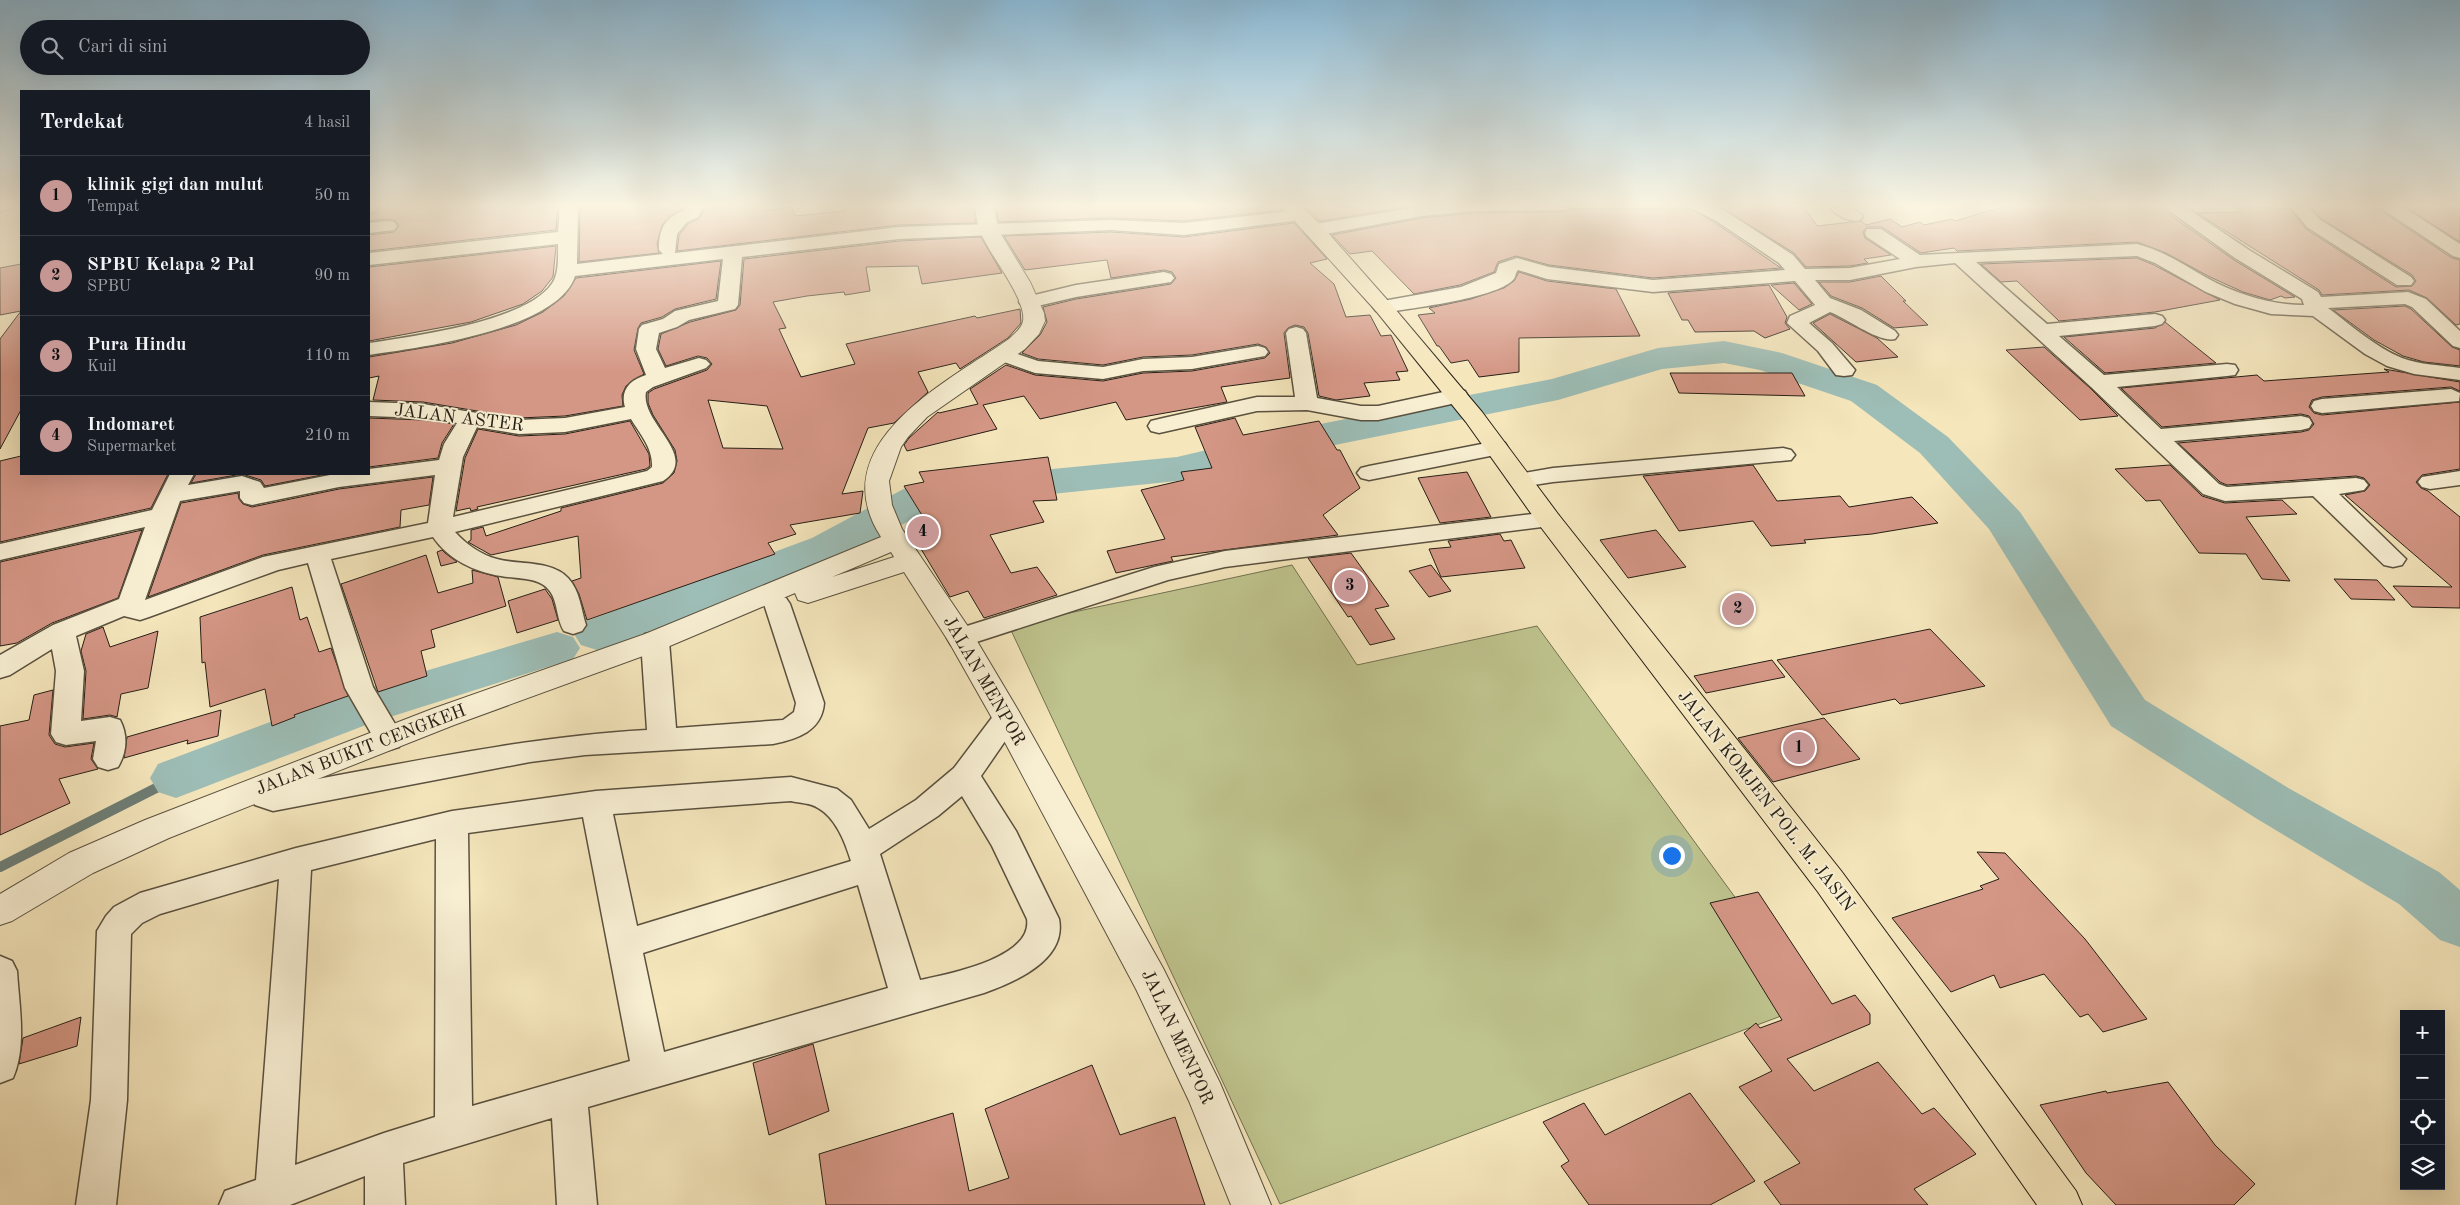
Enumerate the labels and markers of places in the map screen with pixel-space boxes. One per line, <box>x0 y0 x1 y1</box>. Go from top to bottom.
pin: 4 <box>907 513 939 551</box>
pin: 3 <box>1334 567 1366 605</box>
pin: 2 <box>1722 590 1754 628</box>
pin: 1 <box>1783 729 1815 767</box>

